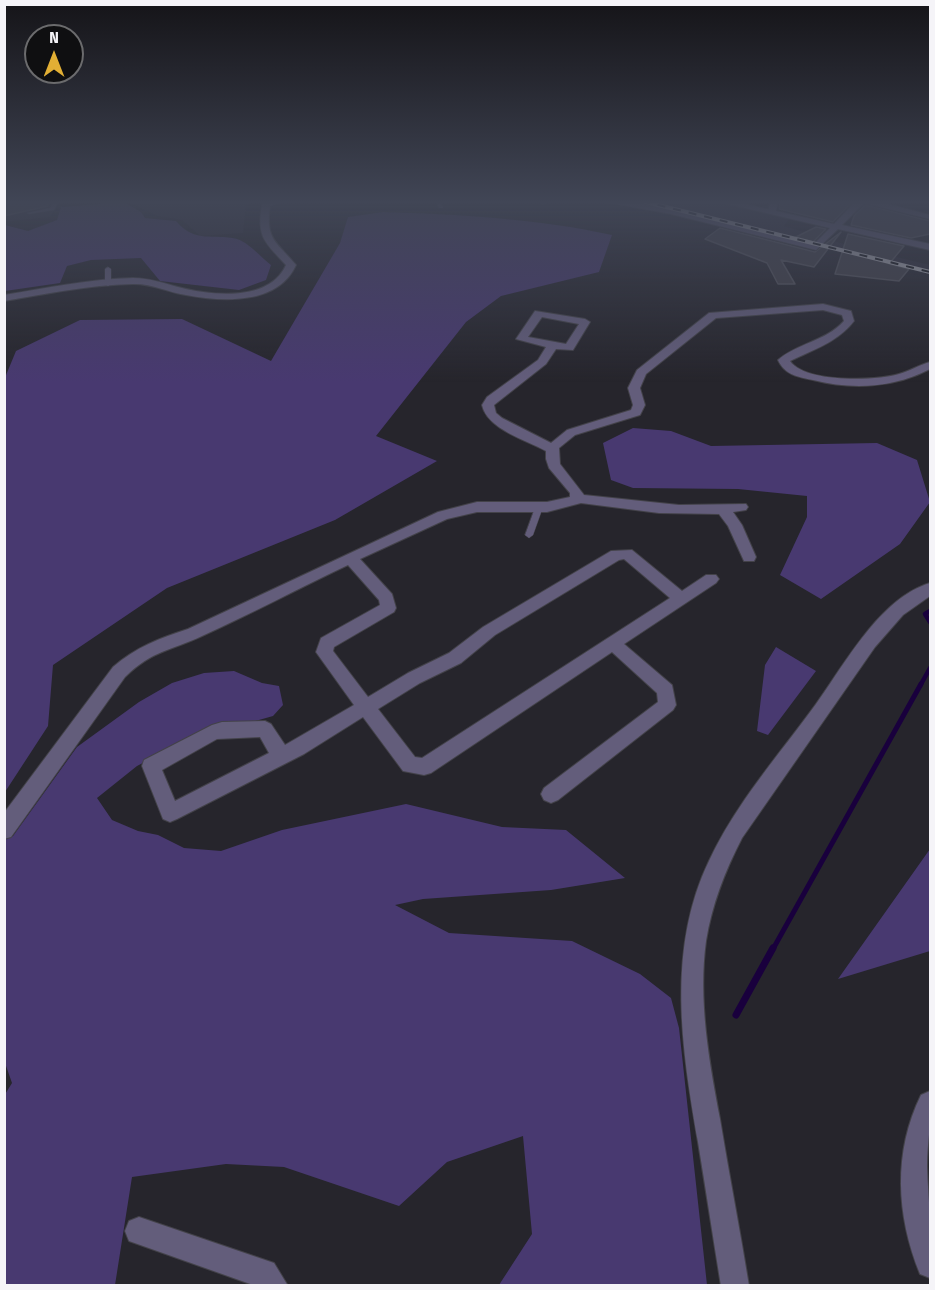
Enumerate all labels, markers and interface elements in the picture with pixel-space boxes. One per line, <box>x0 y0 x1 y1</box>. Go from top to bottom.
north arrow <box>24 24 84 84</box>
text: N <box>49 28 59 47</box>

